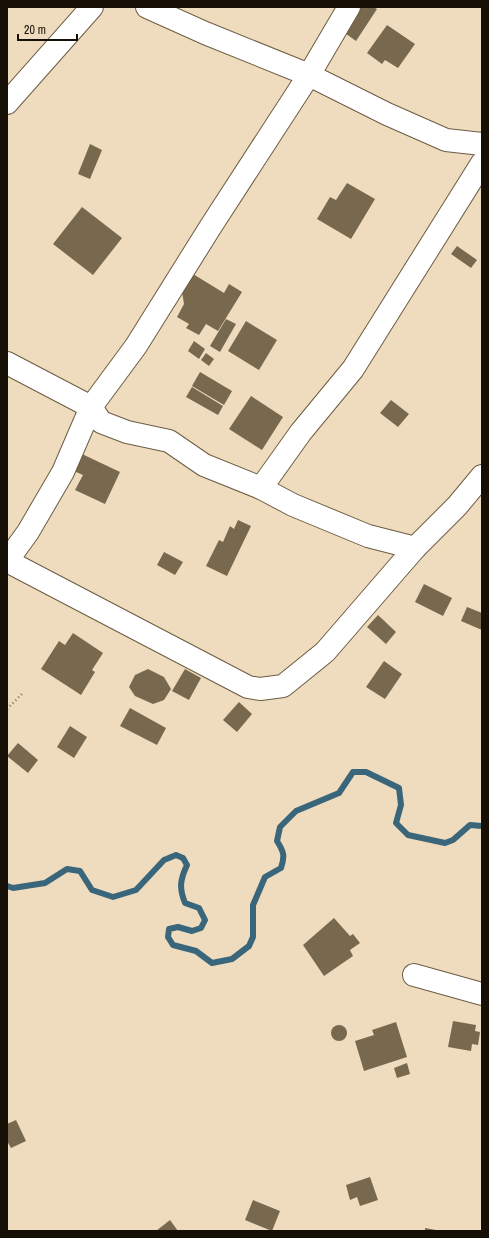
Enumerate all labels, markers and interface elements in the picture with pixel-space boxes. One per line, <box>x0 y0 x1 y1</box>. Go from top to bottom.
scale bar <box>18 16 77 42</box>
text: 20 m <box>24 22 46 38</box>

